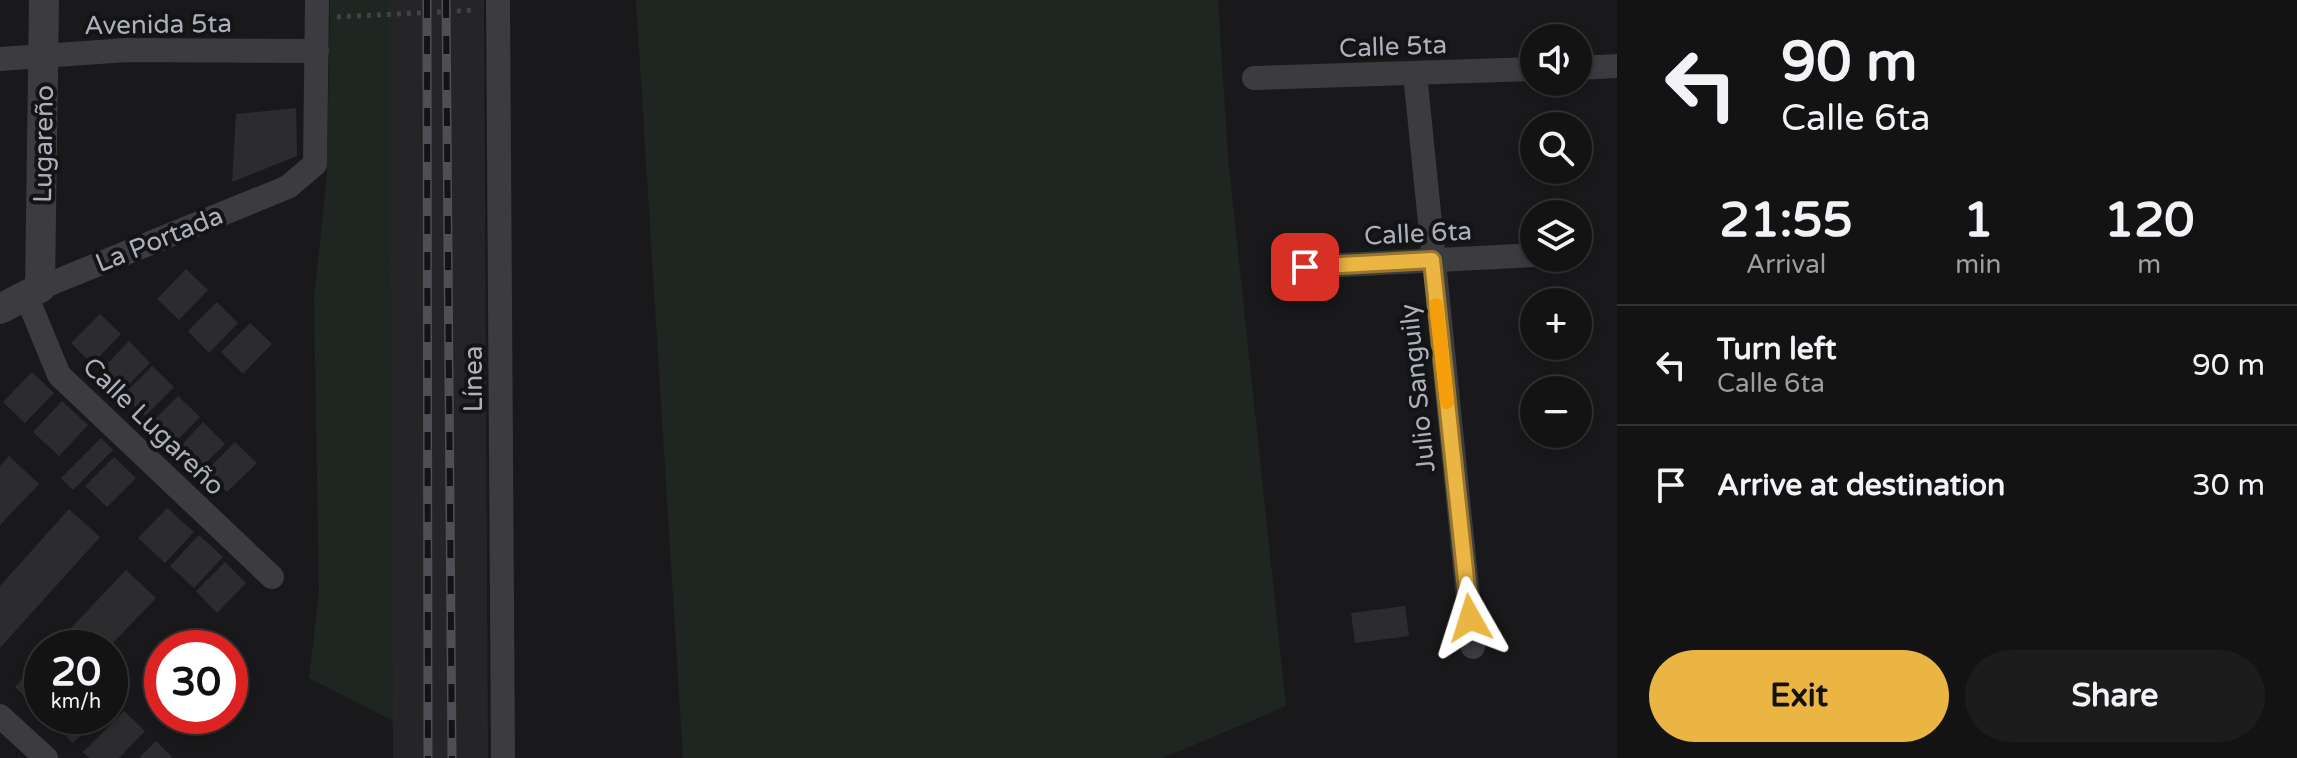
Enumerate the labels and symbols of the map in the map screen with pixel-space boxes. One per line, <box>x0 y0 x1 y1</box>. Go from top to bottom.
street label: Avenida 5ta <box>84 8 232 41</box>
street label: Calle 5ta <box>1339 29 1448 64</box>
street label: Lugareño <box>27 85 60 203</box>
street label: La Portada <box>91 200 227 279</box>
street label: Calle 6ta <box>1363 215 1473 252</box>
pin <box>1271 233 1339 301</box>
street label: Julio Sanguily <box>1393 302 1442 474</box>
street label: Línea <box>458 346 489 412</box>
street label: Calle Lugareño <box>76 351 231 502</box>
position arrow <box>1428 576 1512 660</box>
speed limit sign: 30 <box>144 630 248 734</box>

